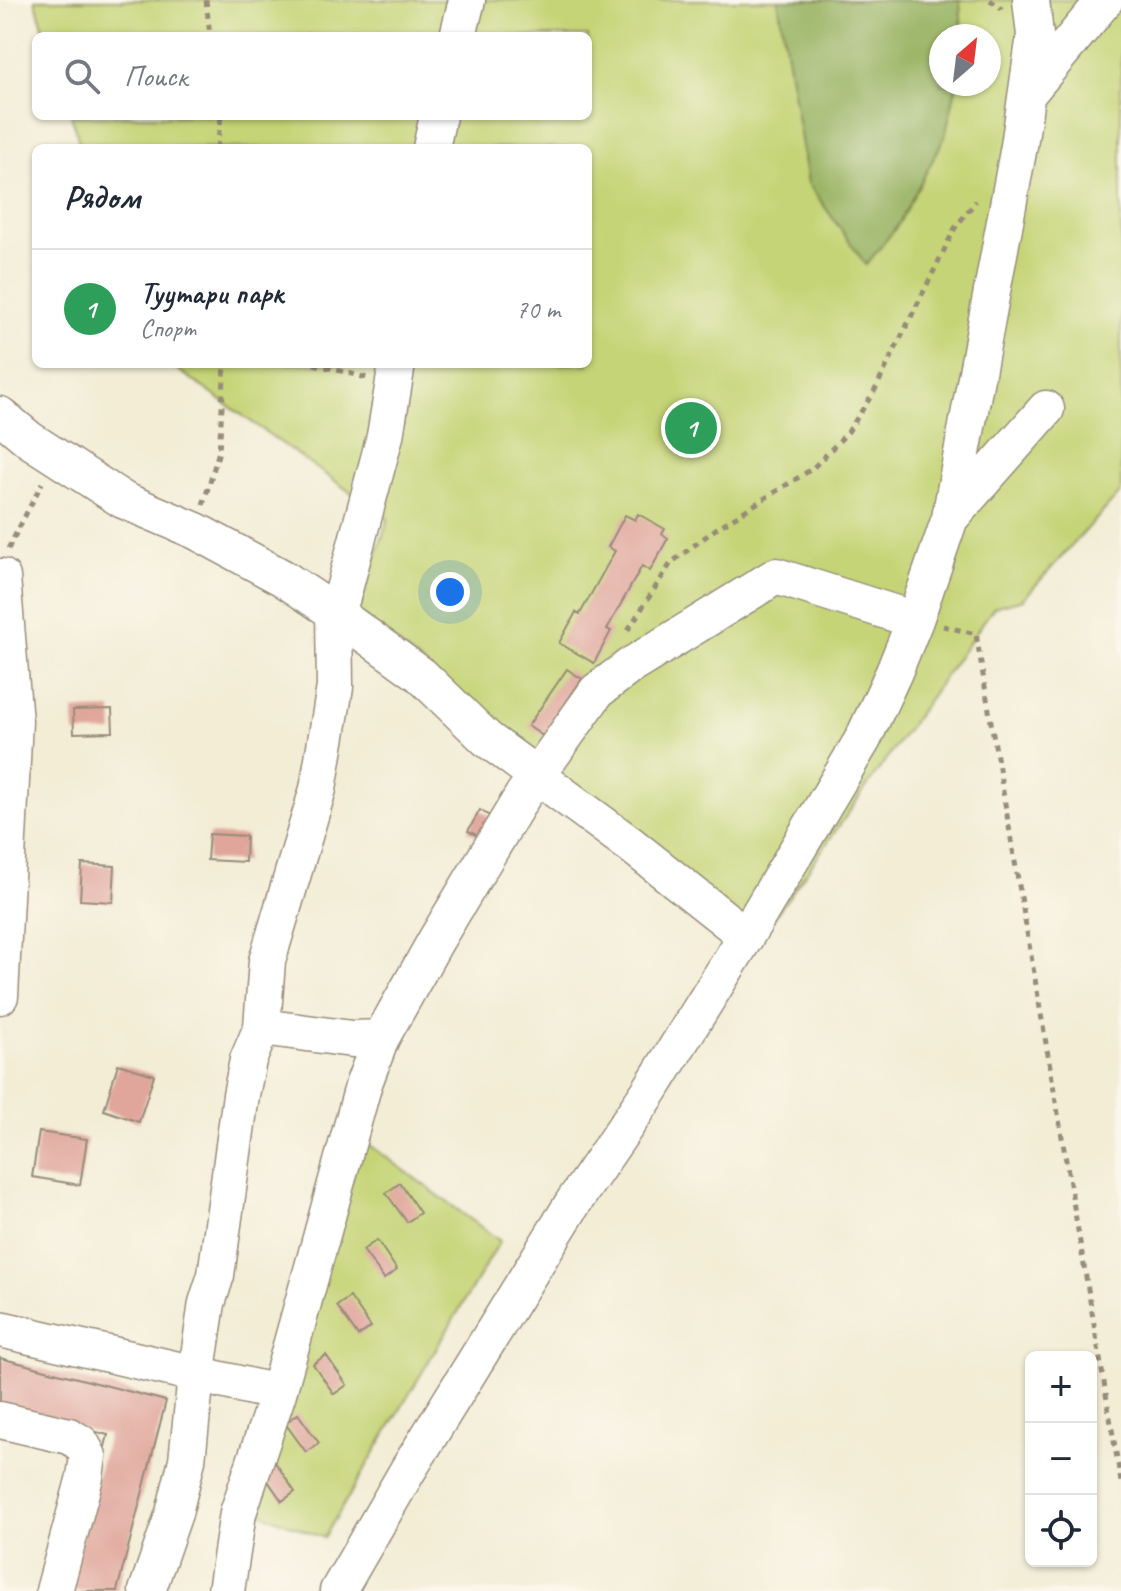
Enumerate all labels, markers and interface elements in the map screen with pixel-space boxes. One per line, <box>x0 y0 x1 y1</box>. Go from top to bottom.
north arrow <box>929 24 1001 96</box>
search box <box>32 32 592 120</box>
icon: search <box>60 54 104 98</box>
text: Поиск <box>124 57 187 95</box>
text: Рядом <box>64 175 140 218</box>
text: Туутари парк <box>140 274 284 312</box>
text: 1 <box>84 293 96 326</box>
text: 70 m <box>516 293 560 326</box>
text: Спорт <box>140 312 196 345</box>
pin: 1 <box>665 398 717 458</box>
your location <box>430 572 470 612</box>
map controls <box>1025 1351 1097 1567</box>
button: + <box>1025 1351 1097 1423</box>
button: − <box>1025 1423 1097 1495</box>
button: locate <box>1025 1495 1097 1567</box>

